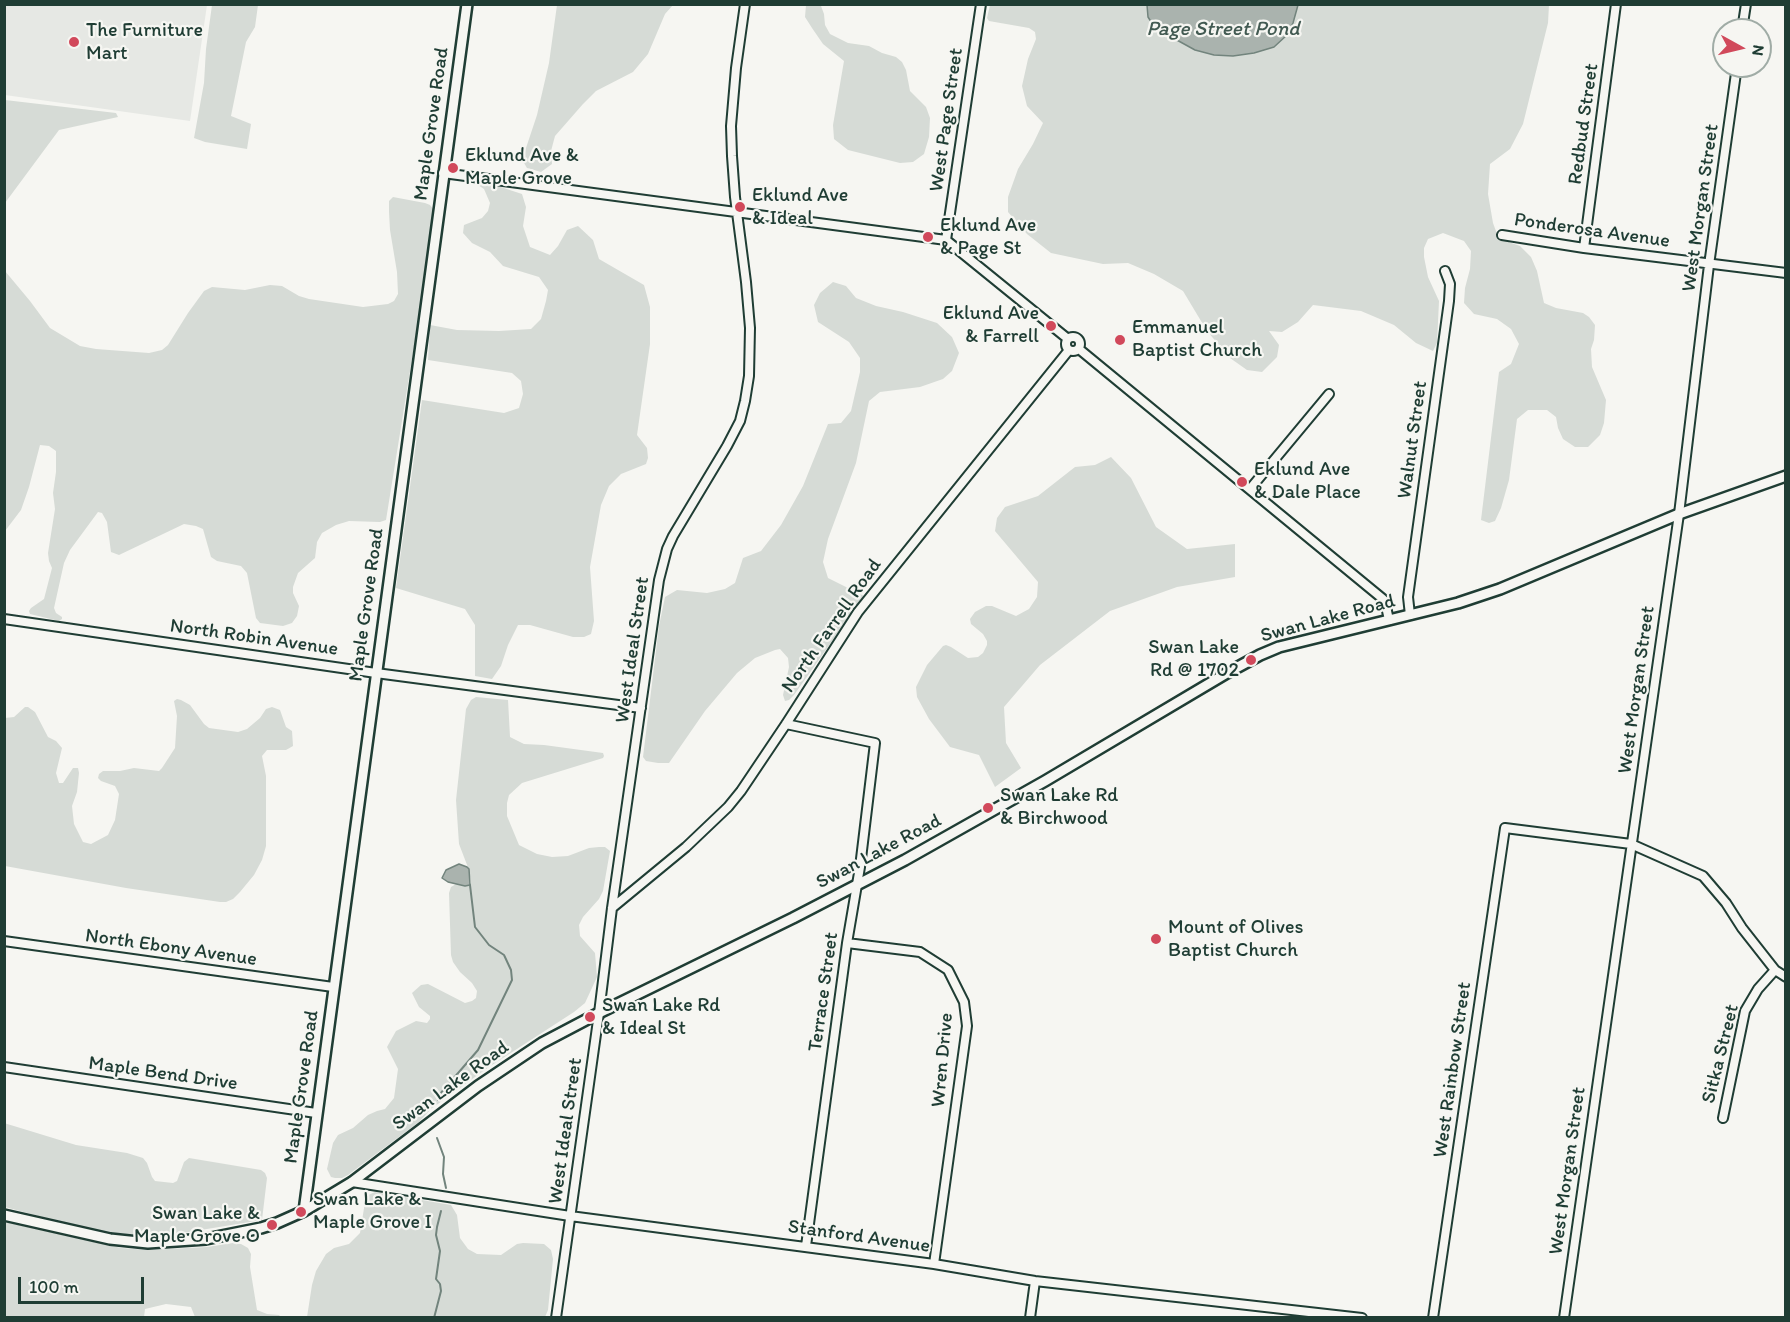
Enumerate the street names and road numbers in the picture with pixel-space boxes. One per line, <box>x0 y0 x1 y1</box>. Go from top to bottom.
street label: Maple Grove Road <box>409 46 455 202</box>
street label: West Page Street <box>925 46 969 194</box>
street label: Redbud Street <box>1564 62 1604 186</box>
street label: West Morgan Street <box>1677 122 1725 294</box>
street label: Ponderosa Avenue <box>1513 208 1671 254</box>
street label: Walnut Street <box>1393 379 1433 501</box>
street label: Maple Grove Road <box>344 527 390 683</box>
street label: North Farrell Road <box>777 554 887 698</box>
street label: West Ideal Street <box>611 575 655 725</box>
street label: Swan Lake Road <box>1258 590 1398 648</box>
street label: West Morgan Street <box>1613 604 1661 776</box>
street label: North Robin Avenue <box>168 614 340 662</box>
street label: Swan Lake Road <box>812 809 946 895</box>
street label: North Ebony Avenue <box>84 924 258 972</box>
street label: Terrace Street <box>804 931 844 1053</box>
street label: West Rainbow Street <box>1429 981 1477 1159</box>
street label: Sitka Street <box>1697 1002 1745 1106</box>
street label: Maple Grove Road <box>279 1009 325 1165</box>
street label: Wren Drive <box>927 1012 959 1108</box>
street label: Swan Lake Road <box>388 1036 514 1136</box>
street label: Maple Bend Drive <box>87 1052 239 1096</box>
street label: West Ideal Street <box>544 1056 588 1206</box>
street label: West Morgan Street <box>1544 1085 1592 1257</box>
street label: Stanford Avenue <box>786 1215 932 1259</box>

